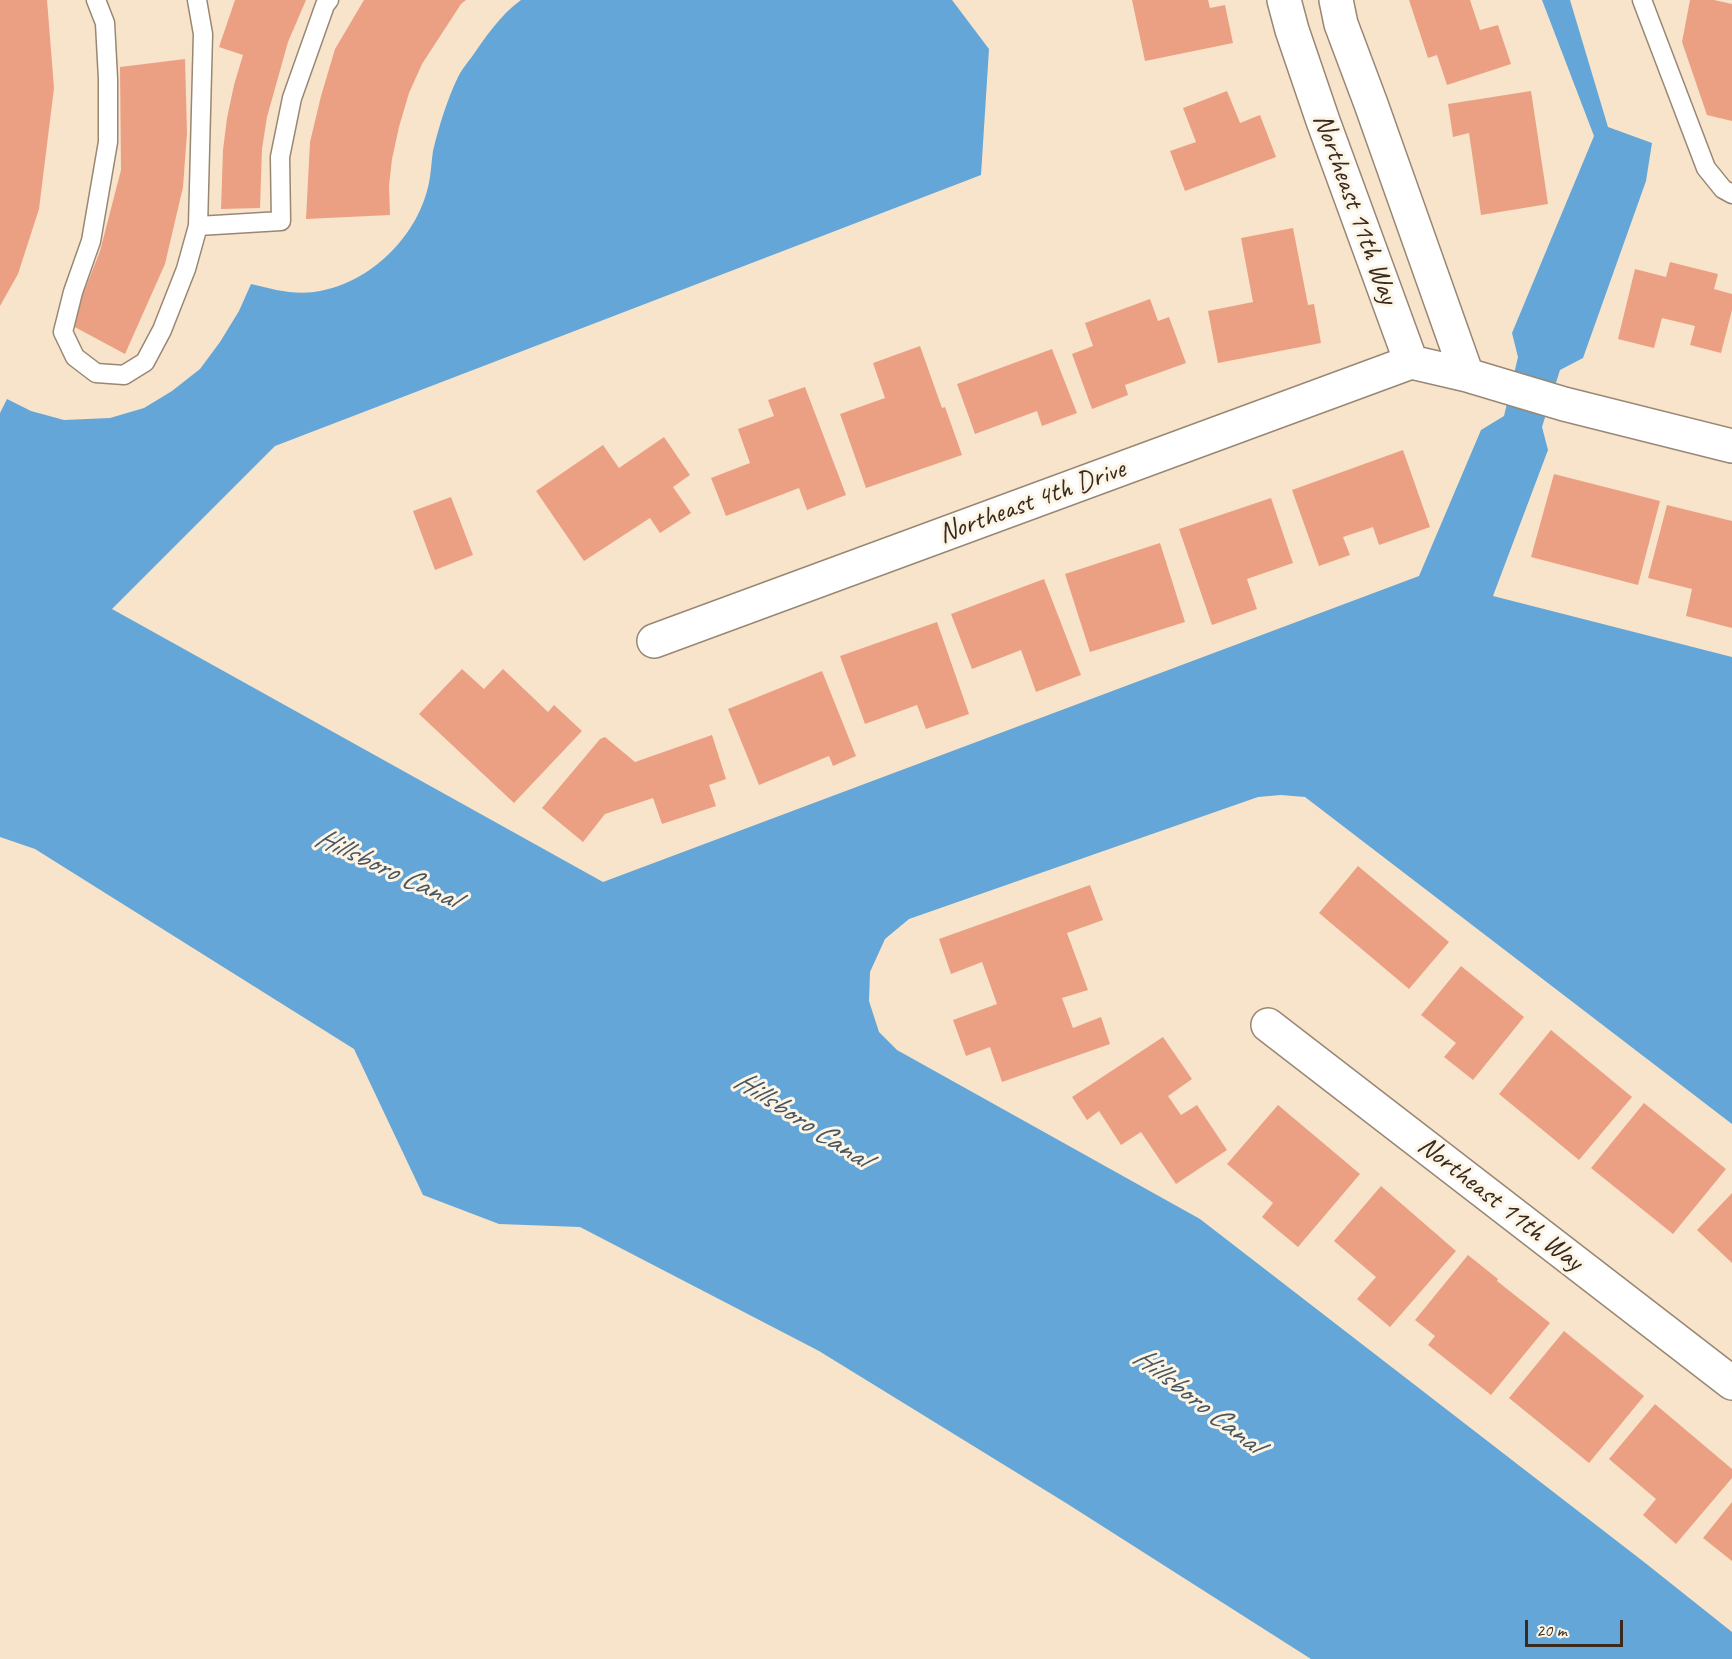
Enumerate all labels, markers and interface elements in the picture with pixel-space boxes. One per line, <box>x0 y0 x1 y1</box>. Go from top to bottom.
street label: Northeast 11th Way <box>1305 109 1405 309</box>
street label: Northeast 4th Drive <box>934 453 1130 551</box>
water label: Hillsboro Canal <box>309 820 463 918</box>
water label: Hillsboro Canal <box>727 1063 875 1177</box>
street label: Northeast 11th Way <box>1411 1129 1589 1279</box>
water label: Hillsboro Canal <box>1126 1340 1268 1462</box>
scale bar <box>1528 1608 1626 1646</box>
text: 20 m <box>1536 1619 1567 1641</box>

